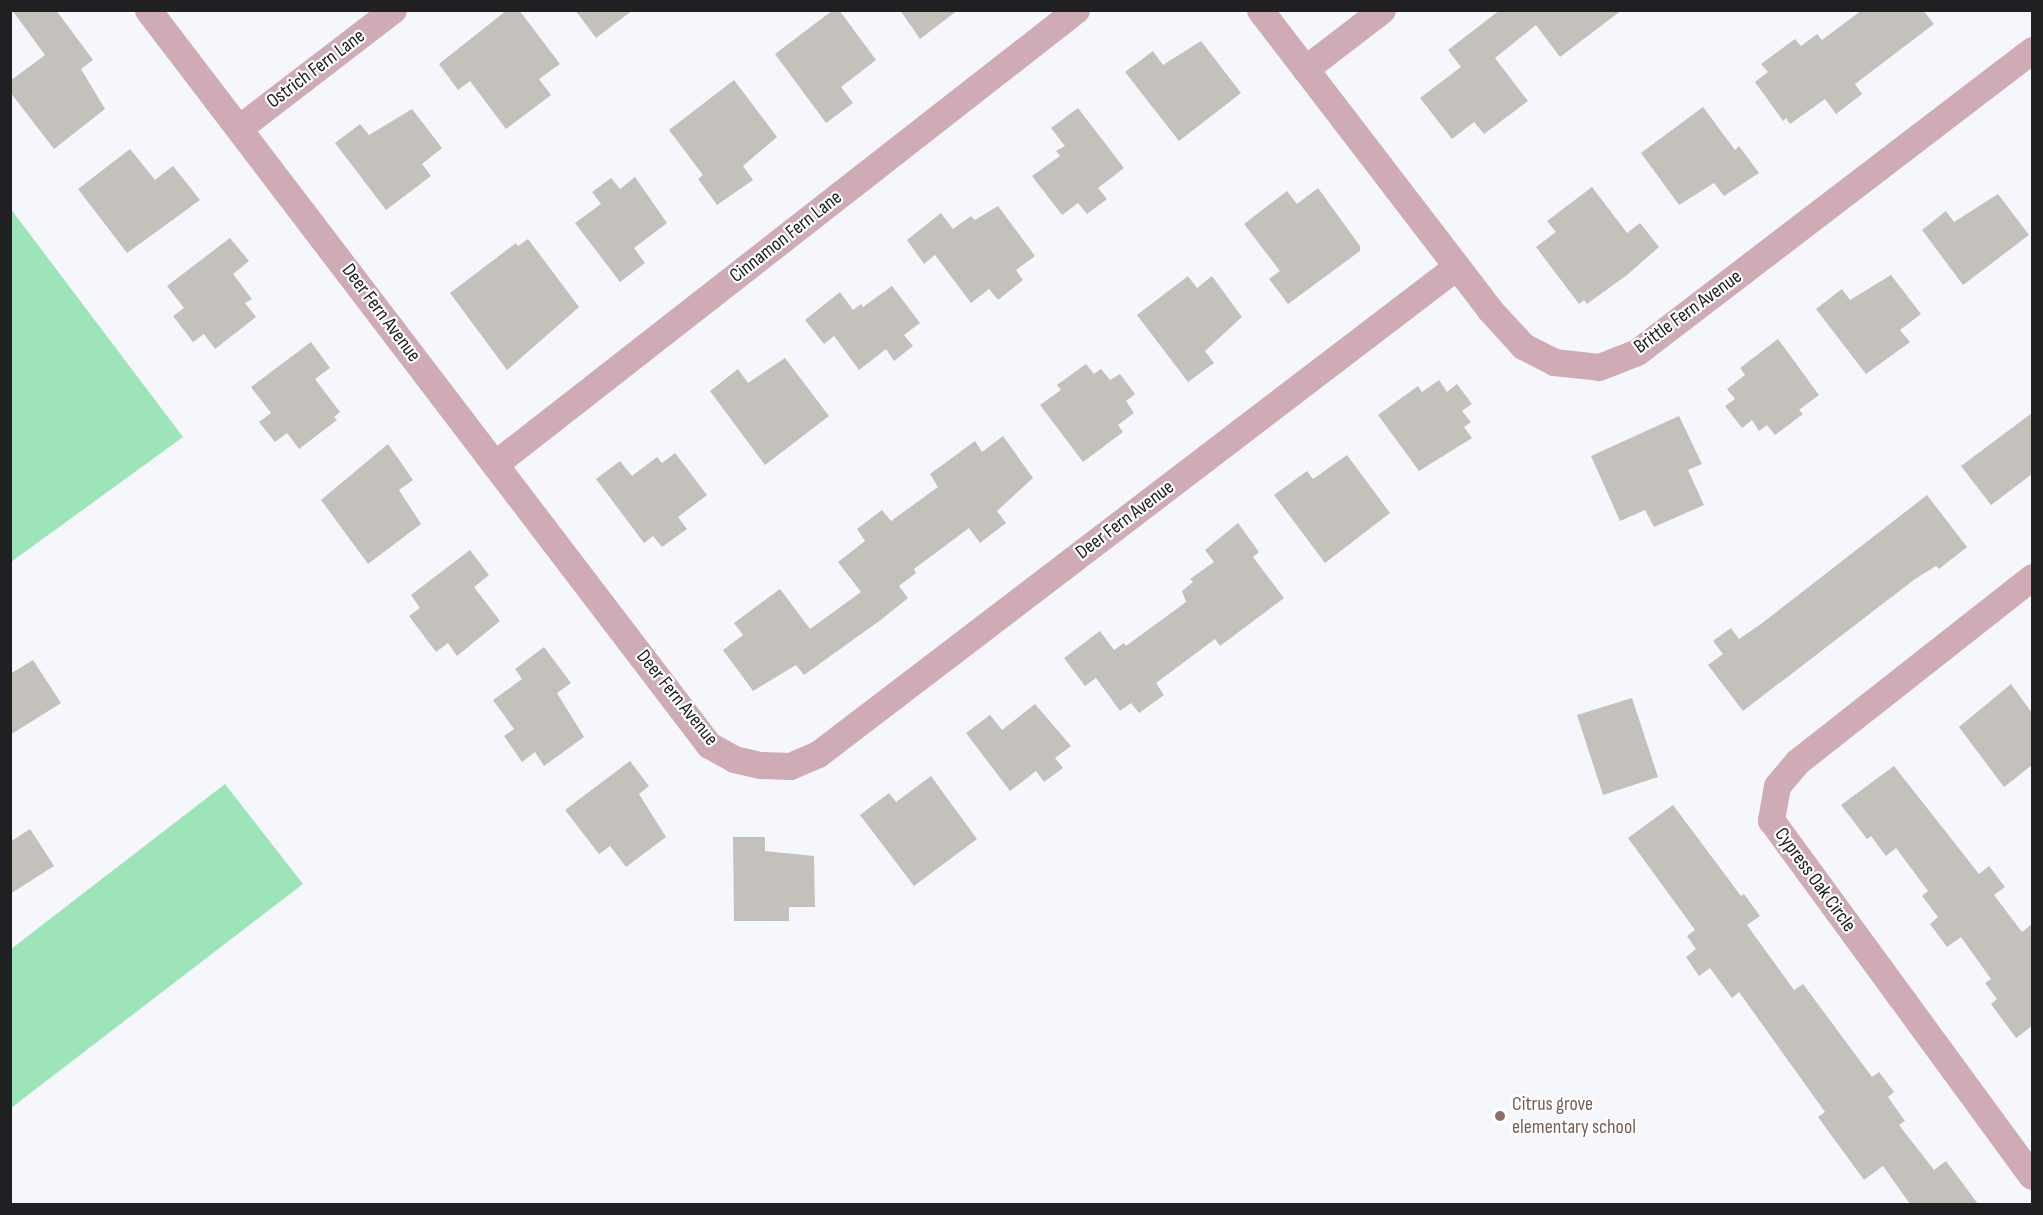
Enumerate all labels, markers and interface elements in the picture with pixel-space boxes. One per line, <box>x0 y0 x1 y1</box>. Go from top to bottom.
street label: Ostrich Fern Lane <box>262 24 370 114</box>
street label: Cinnamon Fern Lane <box>725 186 847 288</box>
street label: Deer Fern Avenue <box>336 259 426 367</box>
street label: Brittle Fern Avenue <box>1629 265 1747 359</box>
street label: Deer Fern Avenue <box>1071 475 1179 565</box>
street label: Deer Fern Avenue <box>631 645 723 751</box>
street label: Cypress Oak Circle <box>1769 823 1861 937</box>
place label: Citrus grove elementary school <box>1512 1092 1636 1139</box>
marker: Citrus grove elementary school <box>1493 1109 1507 1123</box>

